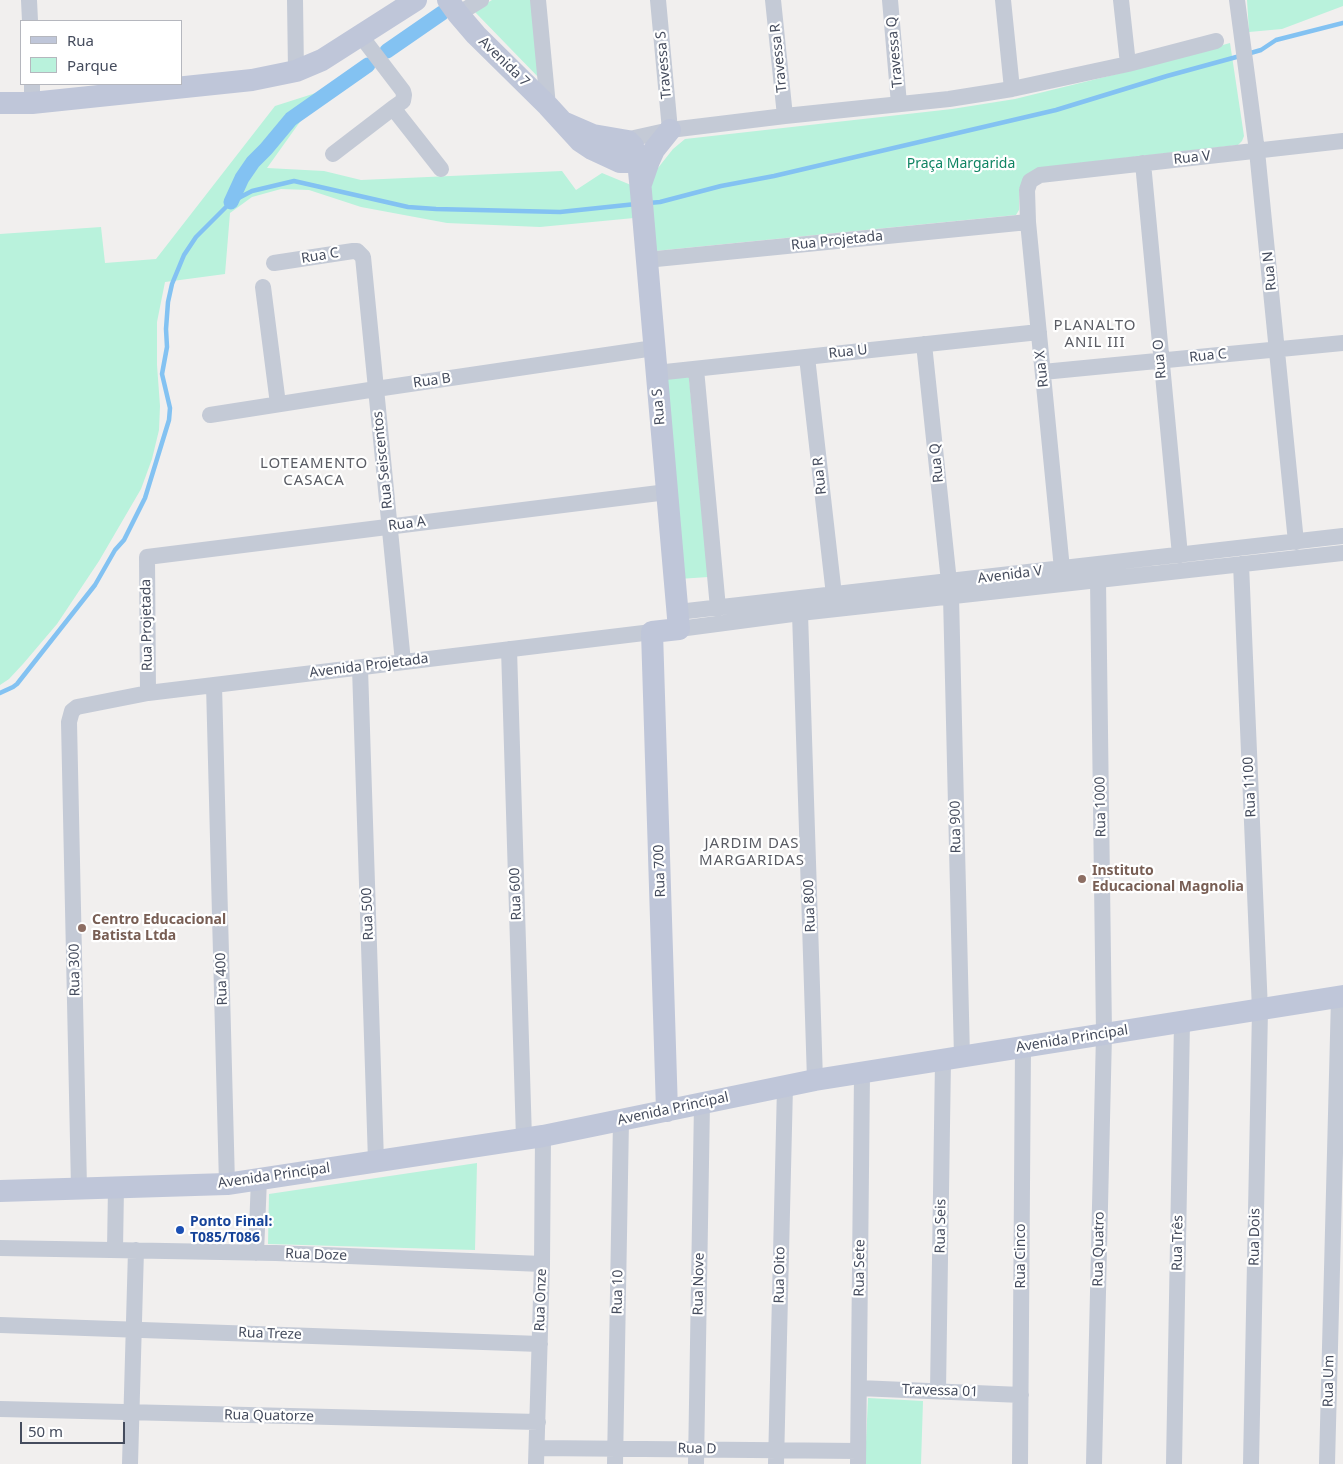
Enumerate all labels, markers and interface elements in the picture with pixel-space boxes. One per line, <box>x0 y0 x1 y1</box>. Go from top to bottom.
street label: Travessa Q <box>884 16 906 88</box>
legend <box>20 20 182 85</box>
street label: Travessa R <box>767 23 791 93</box>
text: Rua <box>67 30 94 50</box>
street label: Travessa S <box>653 30 675 100</box>
street label: Avenida 7 <box>475 34 533 90</box>
text: Parque <box>67 55 117 75</box>
street label: Rua V <box>1173 148 1211 168</box>
park label: Praça Margarida <box>907 156 1015 172</box>
street label: Rua Projetada <box>790 228 884 254</box>
street label: Rua C <box>300 245 340 267</box>
street label: Rua N <box>1260 250 1280 292</box>
district label: PLANALTO ANIL III <box>1053 317 1137 352</box>
street label: Rua O <box>1150 338 1170 380</box>
street label: Rua U <box>828 342 868 362</box>
street label: Rua C <box>1188 346 1228 366</box>
street label: Rua X <box>1032 350 1052 388</box>
street label: Rua B <box>412 370 452 392</box>
street label: Rua S <box>649 388 669 426</box>
street label: Rua Seiscentos <box>370 410 396 510</box>
street label: Rua Q <box>927 442 947 484</box>
district label: LOTEAMENTO CASACA <box>259 455 369 490</box>
street label: Rua R <box>810 456 830 496</box>
street label: Rua A <box>387 513 427 535</box>
street label: Avenida V <box>977 563 1043 587</box>
street label: Rua Projetada <box>138 579 156 671</box>
street label: Avenida Projetada <box>309 650 429 682</box>
street label: Rua 1100 <box>1240 756 1260 818</box>
street label: Rua 1000 <box>1092 776 1110 838</box>
street label: Rua 900 <box>947 800 965 854</box>
district label: JARDIM DAS MARGARIDAS <box>698 835 806 870</box>
street label: Rua 700 <box>651 844 669 898</box>
place label: Instituto Educacional Magnolia <box>1092 863 1244 896</box>
street label: Rua 600 <box>507 867 525 921</box>
marker: Instituto Educacional Magnolia <box>1076 873 1088 885</box>
street label: Rua 800 <box>801 879 819 933</box>
street label: Rua 500 <box>359 887 377 941</box>
place label: Centro Educacional Batista Ltda <box>92 912 226 944</box>
marker: Centro Educacional Batista Ltda <box>76 922 88 934</box>
street label: Rua 300 <box>66 943 84 997</box>
street label: Rua 400 <box>213 952 231 1006</box>
street label: Avenida Principal <box>1015 1022 1129 1056</box>
street label: Avenida Principal <box>616 1089 730 1129</box>
street label: Avenida Principal <box>217 1160 331 1192</box>
street label: Rua Seis <box>932 1198 950 1254</box>
street label: Rua Dois <box>1246 1208 1264 1266</box>
street label: Rua Quatro <box>1090 1211 1108 1287</box>
place label: Ponto Final: T085/T086 <box>190 1214 272 1246</box>
street label: Rua Três <box>1169 1215 1187 1271</box>
street label: Rua Cinco <box>1013 1223 1029 1289</box>
marker: Ponto Final: T085/T086 <box>174 1224 186 1236</box>
street label: Rua Sete <box>851 1239 869 1297</box>
street label: Rua Doze <box>285 1246 347 1264</box>
street label: Rua Oito <box>771 1246 789 1304</box>
street label: Rua Nove <box>690 1253 708 1315</box>
street label: Rua Onze <box>532 1268 550 1332</box>
street label: Rua 10 <box>609 1269 627 1315</box>
street label: Rua Treze <box>238 1324 302 1344</box>
street label: Rua Um <box>1320 1355 1338 1407</box>
street label: Travessa 01 <box>902 1381 978 1401</box>
street label: Rua Quatorze <box>224 1407 314 1425</box>
scale bar <box>22 1412 128 1444</box>
text: 50 m <box>28 1421 63 1441</box>
street label: Rua D <box>677 1440 717 1458</box>

